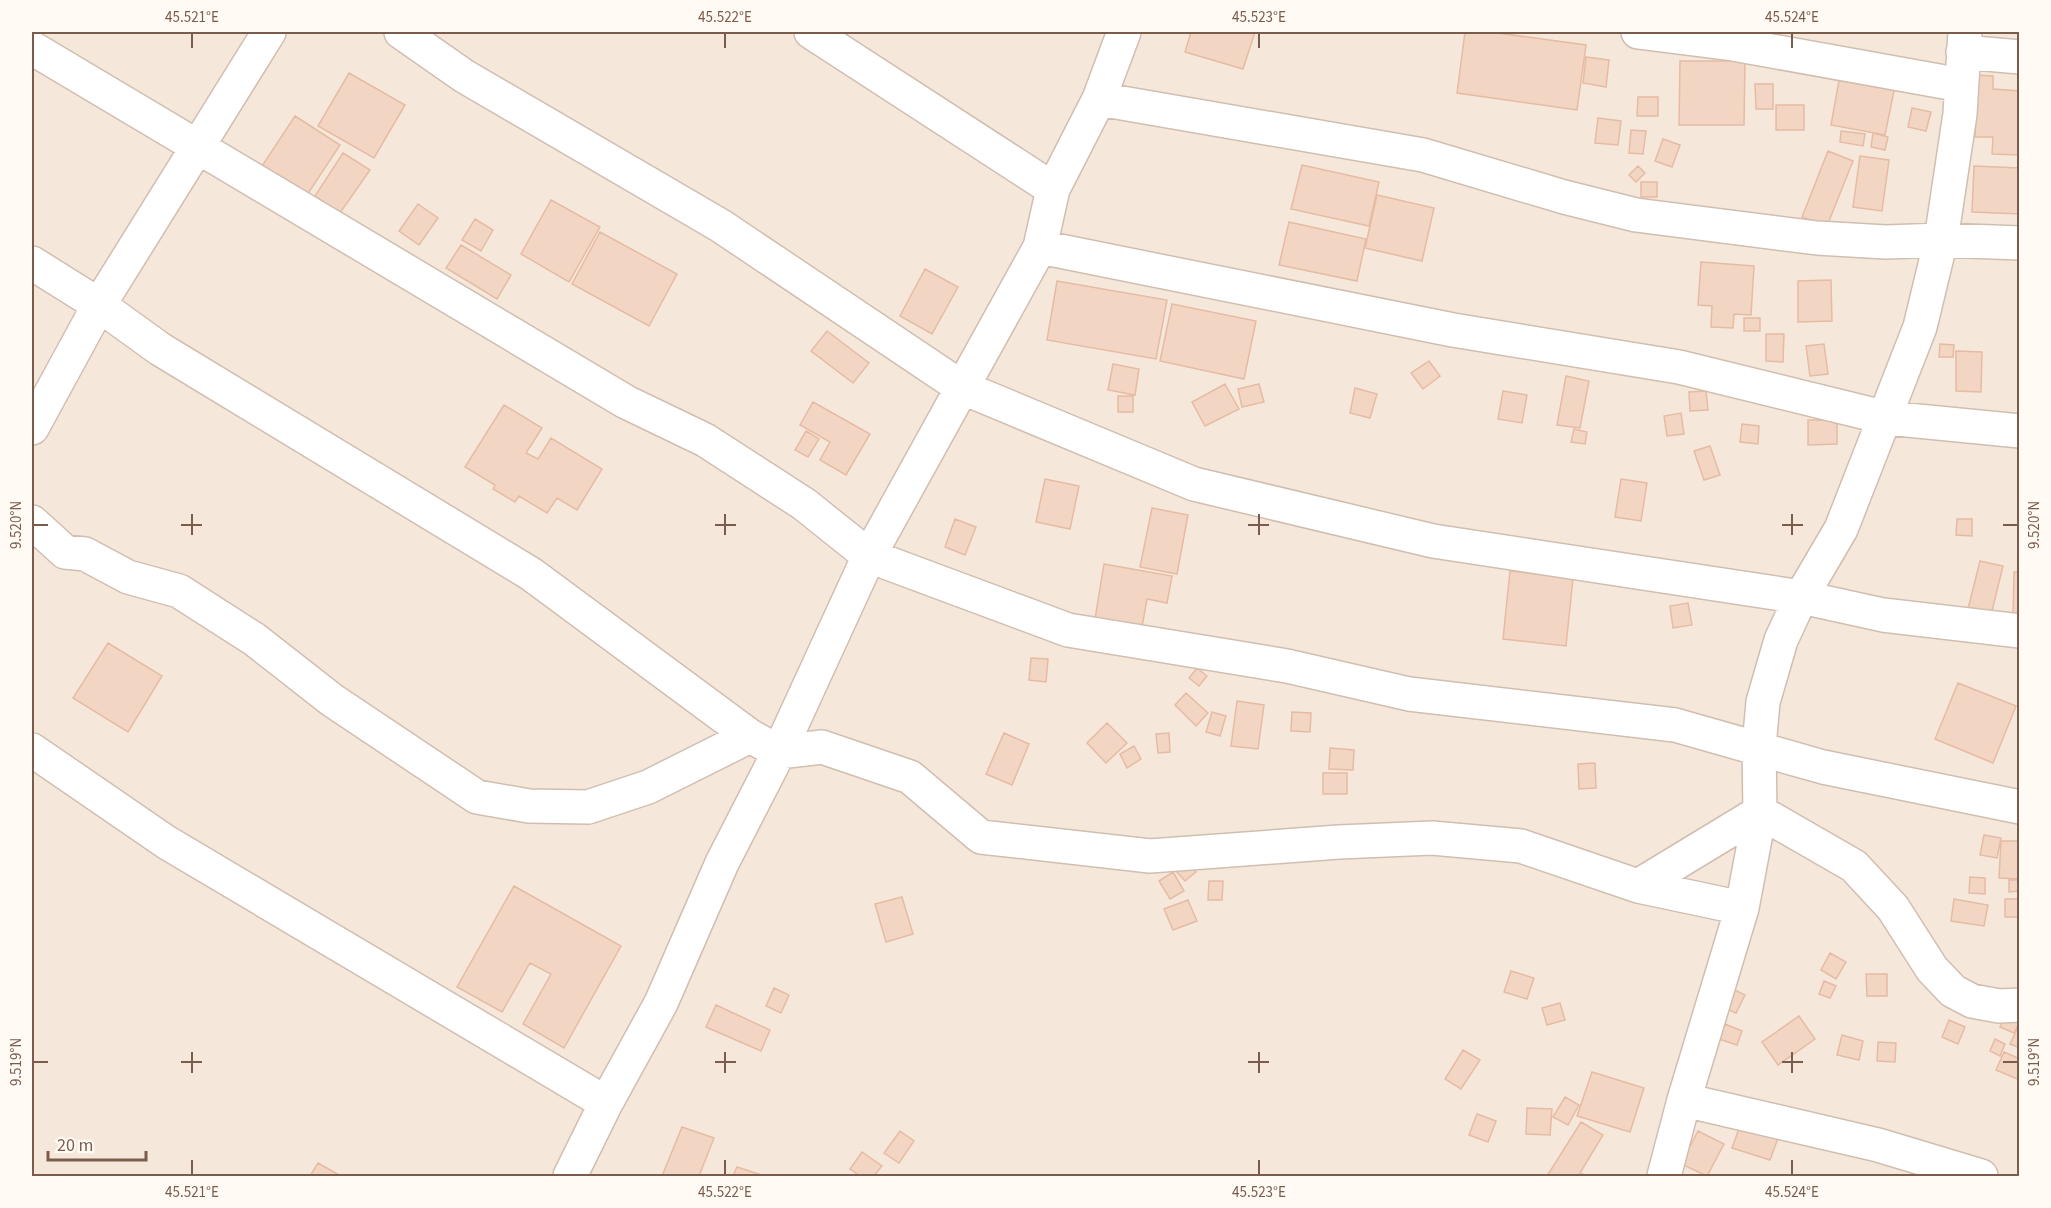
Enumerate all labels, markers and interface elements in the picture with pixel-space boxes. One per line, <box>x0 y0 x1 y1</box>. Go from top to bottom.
text: 45.521°E <box>165 7 219 28</box>
text: 45.522°E <box>698 7 752 28</box>
text: 45.523°E <box>1232 7 1286 28</box>
text: 45.524°E <box>1765 7 1819 28</box>
text: 9.520°N <box>6 501 27 549</box>
text: 9.520°N <box>2024 501 2045 549</box>
text: 9.519°N <box>6 1038 27 1086</box>
text: 9.519°N <box>2024 1038 2045 1086</box>
scale bar <box>48 1124 146 1162</box>
text: 20 m <box>57 1133 93 1158</box>
text: 45.521°E <box>165 1182 219 1203</box>
text: 45.522°E <box>698 1182 752 1203</box>
text: 45.523°E <box>1232 1182 1286 1203</box>
text: 45.524°E <box>1765 1182 1819 1203</box>

